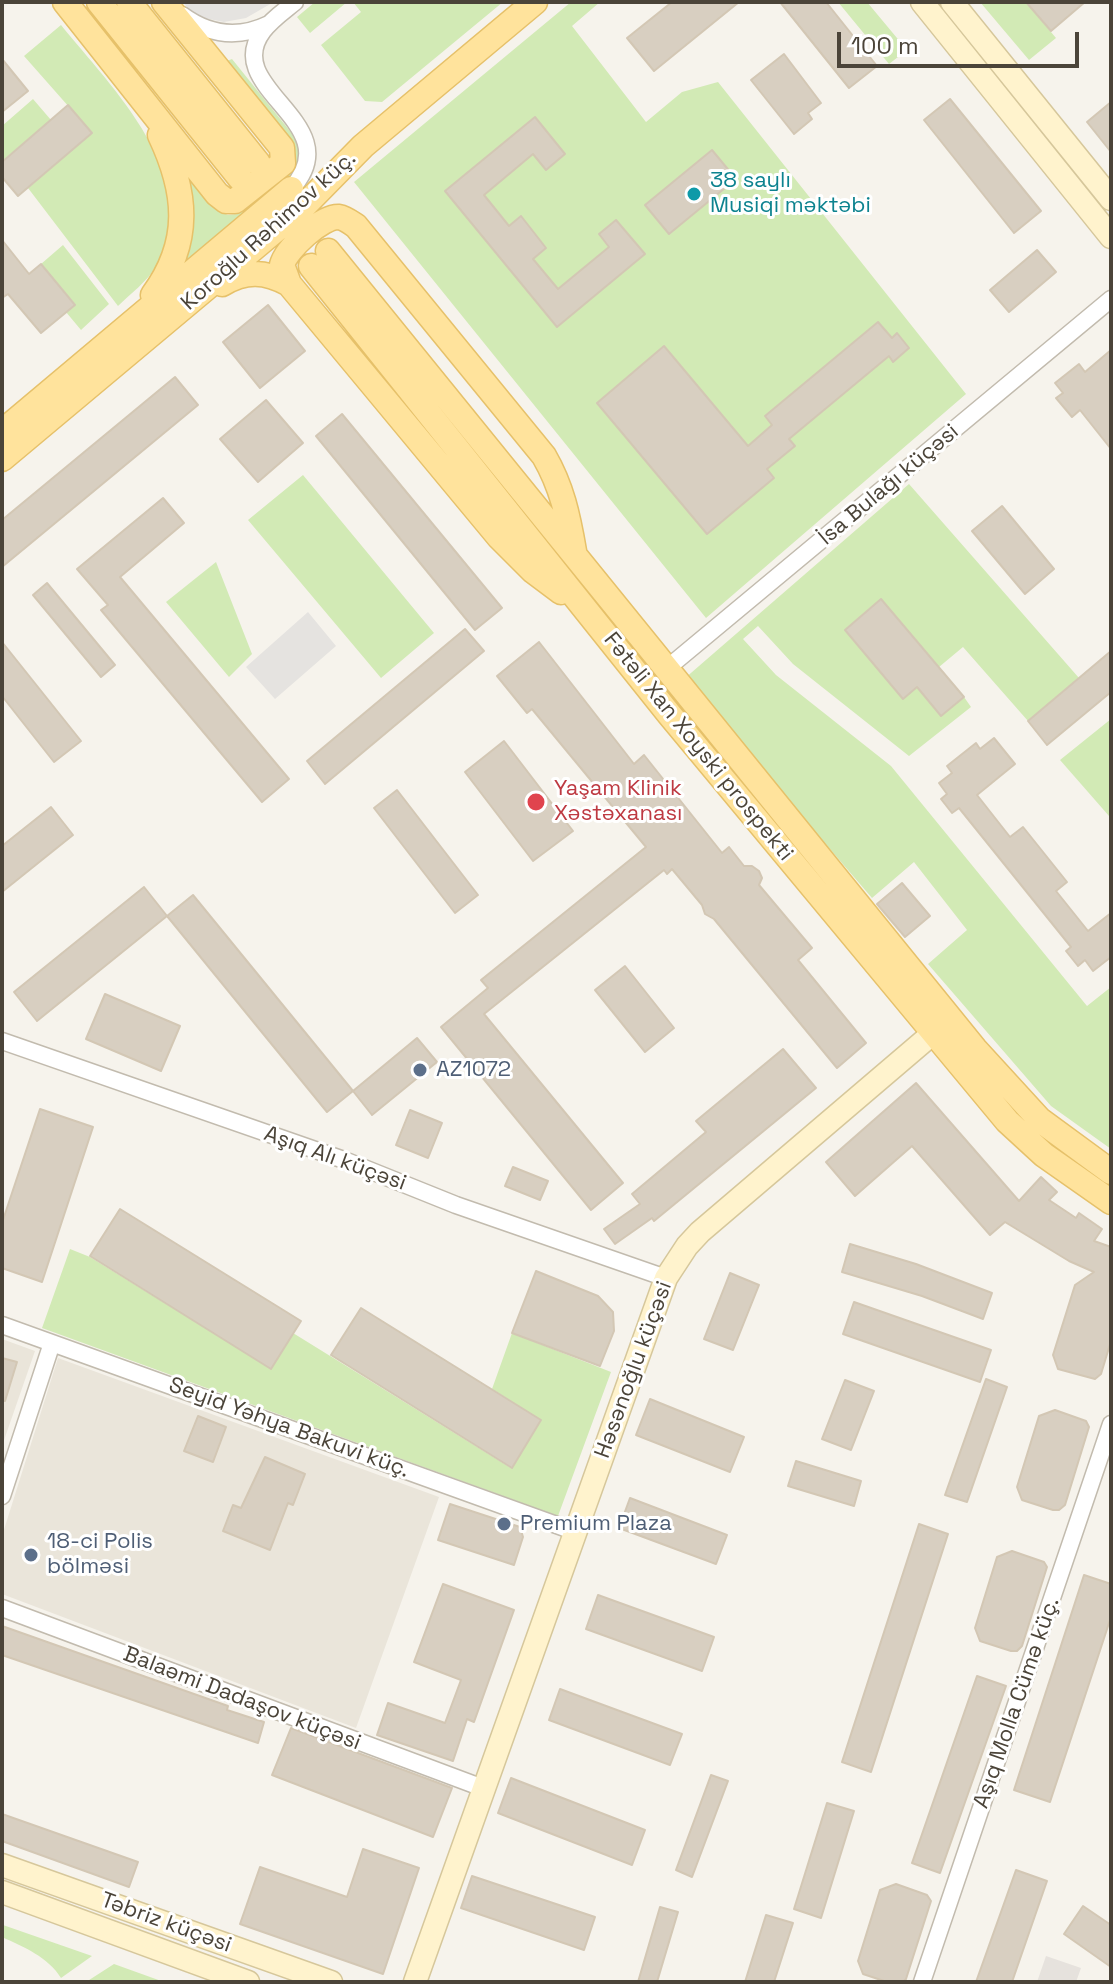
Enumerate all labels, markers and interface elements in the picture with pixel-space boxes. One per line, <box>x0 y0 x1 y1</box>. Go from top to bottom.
scale bar <box>841 16 1083 66</box>
text: 100 m <box>851 30 919 61</box>
street label: Koroğlu Rəhimov küç. <box>176 146 362 316</box>
place label: 38 saylı Musiqi məktəbi <box>710 168 871 220</box>
marker: 38 saylı Musiqi məktəbi <box>685 185 703 203</box>
street label: İsa Bulağı küçəsi <box>814 419 964 551</box>
street label: Fətəli Xan Xoyski prospekti <box>598 627 798 867</box>
place label: Yaşam Klinik Xəstəxanası <box>554 776 682 828</box>
marker: Yaşam Klinik Xəstəxanası <box>525 791 547 813</box>
place label: AZ1072 <box>436 1057 511 1083</box>
marker: AZ1072 <box>411 1061 429 1079</box>
street label: Aşıq Alı küçəsi <box>260 1121 410 1197</box>
street label: Həsənoğlu küçəsi <box>590 1278 678 1462</box>
street label: Seyid Yəhya Bakuvi küç. <box>165 1372 413 1484</box>
place label: Premium Plaza <box>520 1511 672 1537</box>
marker: Premium Plaza <box>495 1515 513 1533</box>
place label: 18-ci Polis bölməsi <box>47 1529 153 1580</box>
marker: 18-ci Polis bölməsi <box>22 1546 40 1564</box>
street label: Aşıq Molla Cümə küç. <box>968 1594 1066 1812</box>
street label: Balaəmi Dadaşov küçəsi <box>119 1641 365 1757</box>
street label: Təbriz küçəsi <box>97 1887 235 1959</box>

